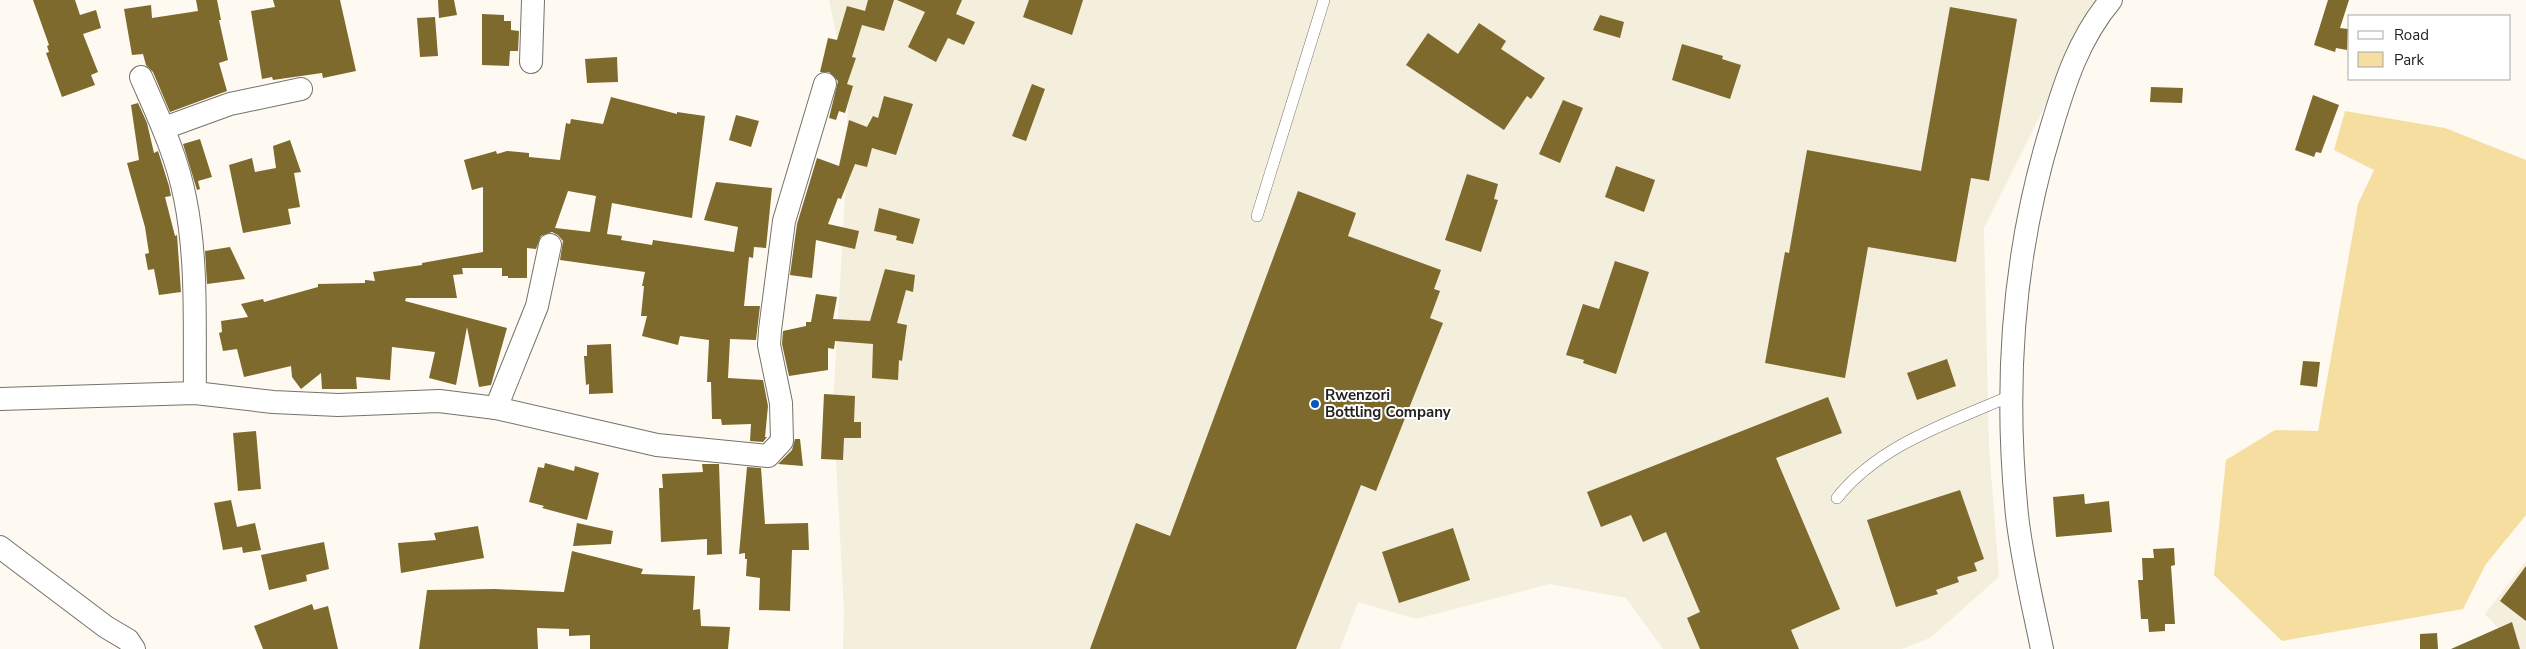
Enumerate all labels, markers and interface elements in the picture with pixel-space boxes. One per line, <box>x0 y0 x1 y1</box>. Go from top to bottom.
legend <box>2348 15 2511 80</box>
text: Road <box>2394 25 2429 45</box>
text: Park <box>2394 50 2424 70</box>
place label: Rwenzori Bottling Company <box>1325 385 1451 422</box>
marker: Rwenzori Bottling Company <box>1309 398 1321 410</box>

